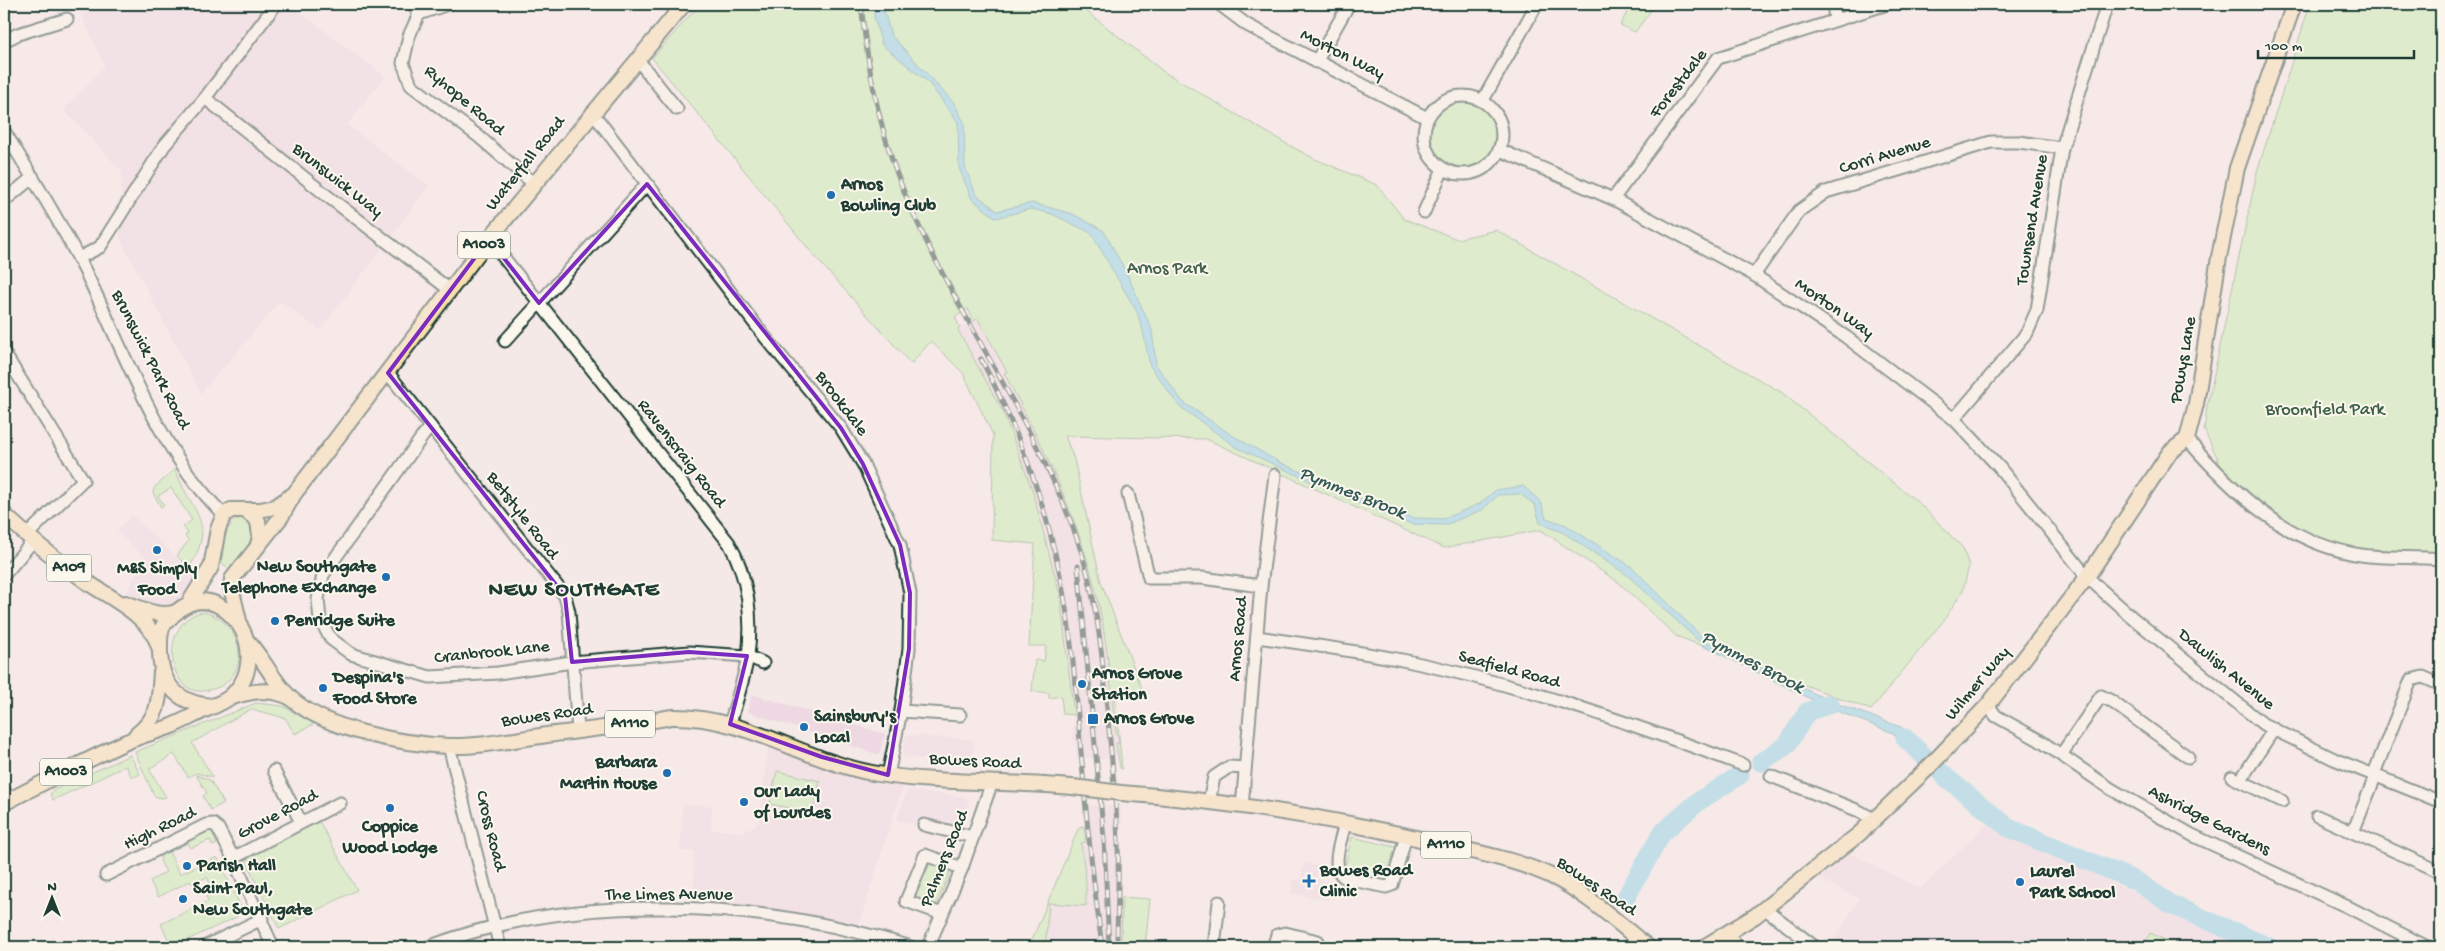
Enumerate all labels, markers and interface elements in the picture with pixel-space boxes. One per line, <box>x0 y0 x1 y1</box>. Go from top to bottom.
street label: Morton Way <box>1296 25 1388 85</box>
scale bar <box>2258 28 2414 60</box>
text: 100 m <box>2264 38 2303 56</box>
street label: Forestdale <box>1645 45 1713 124</box>
street label: Ryhope Road <box>419 61 510 142</box>
street label: Waterfall Road <box>482 111 571 215</box>
street label: Corri Avenue <box>1837 132 1934 180</box>
street label: Brunswick Way <box>287 138 387 223</box>
street label: Townsend Avenue <box>2012 152 2054 288</box>
place label: Arnos Bowling Club <box>840 175 937 217</box>
marker: Arnos Bowling Club <box>825 189 837 201</box>
road number: A1003 <box>458 232 510 258</box>
park label: Arnos Park <box>1127 259 1209 280</box>
street label: Morton Way <box>1790 274 1878 344</box>
street label: Brunswick Park Road <box>105 286 195 434</box>
street label: Powys Lane <box>2166 314 2202 406</box>
street label: Brookdale <box>809 367 873 441</box>
street label: Ravenscraig Road <box>632 396 731 514</box>
park label: Broomfield Park <box>2265 400 2386 421</box>
water label: Pymmes Brook <box>1295 462 1410 526</box>
street label: Betstyle Road <box>481 467 564 565</box>
marker: M&S Simply Food <box>151 544 163 556</box>
road number: A109 <box>46 554 92 582</box>
place label: New Southgate Telephone Exchange <box>220 557 377 599</box>
place label: M&S Simply Food <box>117 559 197 601</box>
marker: New Southgate Telephone Exchange <box>380 571 392 583</box>
district label: NEW SOUTHGATE <box>488 578 660 604</box>
street label: Arnos Road <box>1225 594 1253 682</box>
place label: Penridge Suite <box>284 611 395 632</box>
marker: Penridge Suite <box>269 615 281 627</box>
street label: Dawlish Avenue <box>2173 624 2279 716</box>
water label: Pymmes Brook <box>1697 626 1809 700</box>
street label: Cranbrook Lane <box>433 636 551 670</box>
street label: Wilmer Way <box>1941 643 2015 725</box>
street label: Seafield Road <box>1456 646 1564 694</box>
place label: Arnos Grove Station <box>1091 664 1183 706</box>
place label: Despina's Food Store <box>331 668 417 710</box>
marker: Arnos Grove Station <box>1076 678 1088 690</box>
marker: Despina's Food Store <box>317 682 329 694</box>
street label: Bowes Road <box>499 699 595 733</box>
place label: Sainsbury's Local <box>814 707 897 749</box>
place label: Arnos Grove <box>1103 709 1195 730</box>
road number: A1110 <box>605 711 655 738</box>
marker: Arnos Grove <box>1086 712 1100 726</box>
marker: Sainsbury's Local <box>798 721 810 733</box>
street label: Bowes Road <box>928 749 1023 775</box>
place label: Barbara Martin House <box>560 753 658 795</box>
road number: A1003 <box>40 759 92 786</box>
marker: Barbara Martin House <box>661 767 673 779</box>
street label: Ashridge Gardens <box>2144 781 2275 861</box>
place label: Our Lady of Lourdes <box>753 782 832 824</box>
street label: Grove Road <box>234 784 323 845</box>
street label: Cross Road <box>470 789 510 875</box>
marker: Our Lady of Lourdes <box>738 796 750 808</box>
street label: High Road <box>120 802 201 855</box>
marker: Coppice Wood Lodge <box>384 802 396 814</box>
street label: Palmers Road <box>916 806 974 911</box>
place label: Coppice Wood Lodge <box>342 817 438 859</box>
road number: A1110 <box>1421 832 1471 858</box>
street label: Bowes Road <box>1551 852 1641 922</box>
place label: Parish Hall <box>196 856 276 877</box>
marker: Parish Hall <box>181 860 193 872</box>
place label: Bowes Road Clinic <box>1319 861 1414 903</box>
place label: Laurel Park School <box>2029 862 2115 904</box>
north arrow <box>28 874 78 924</box>
marker: Bowes Road Clinic <box>1302 874 1316 888</box>
marker: Laurel Park School <box>2014 876 2026 888</box>
text: N <box>47 879 57 896</box>
place label: Saint Paul, New Southgate <box>193 879 313 921</box>
street label: The Limes Avenue <box>604 885 734 906</box>
marker: Saint Paul, New Southgate <box>177 893 189 905</box>

